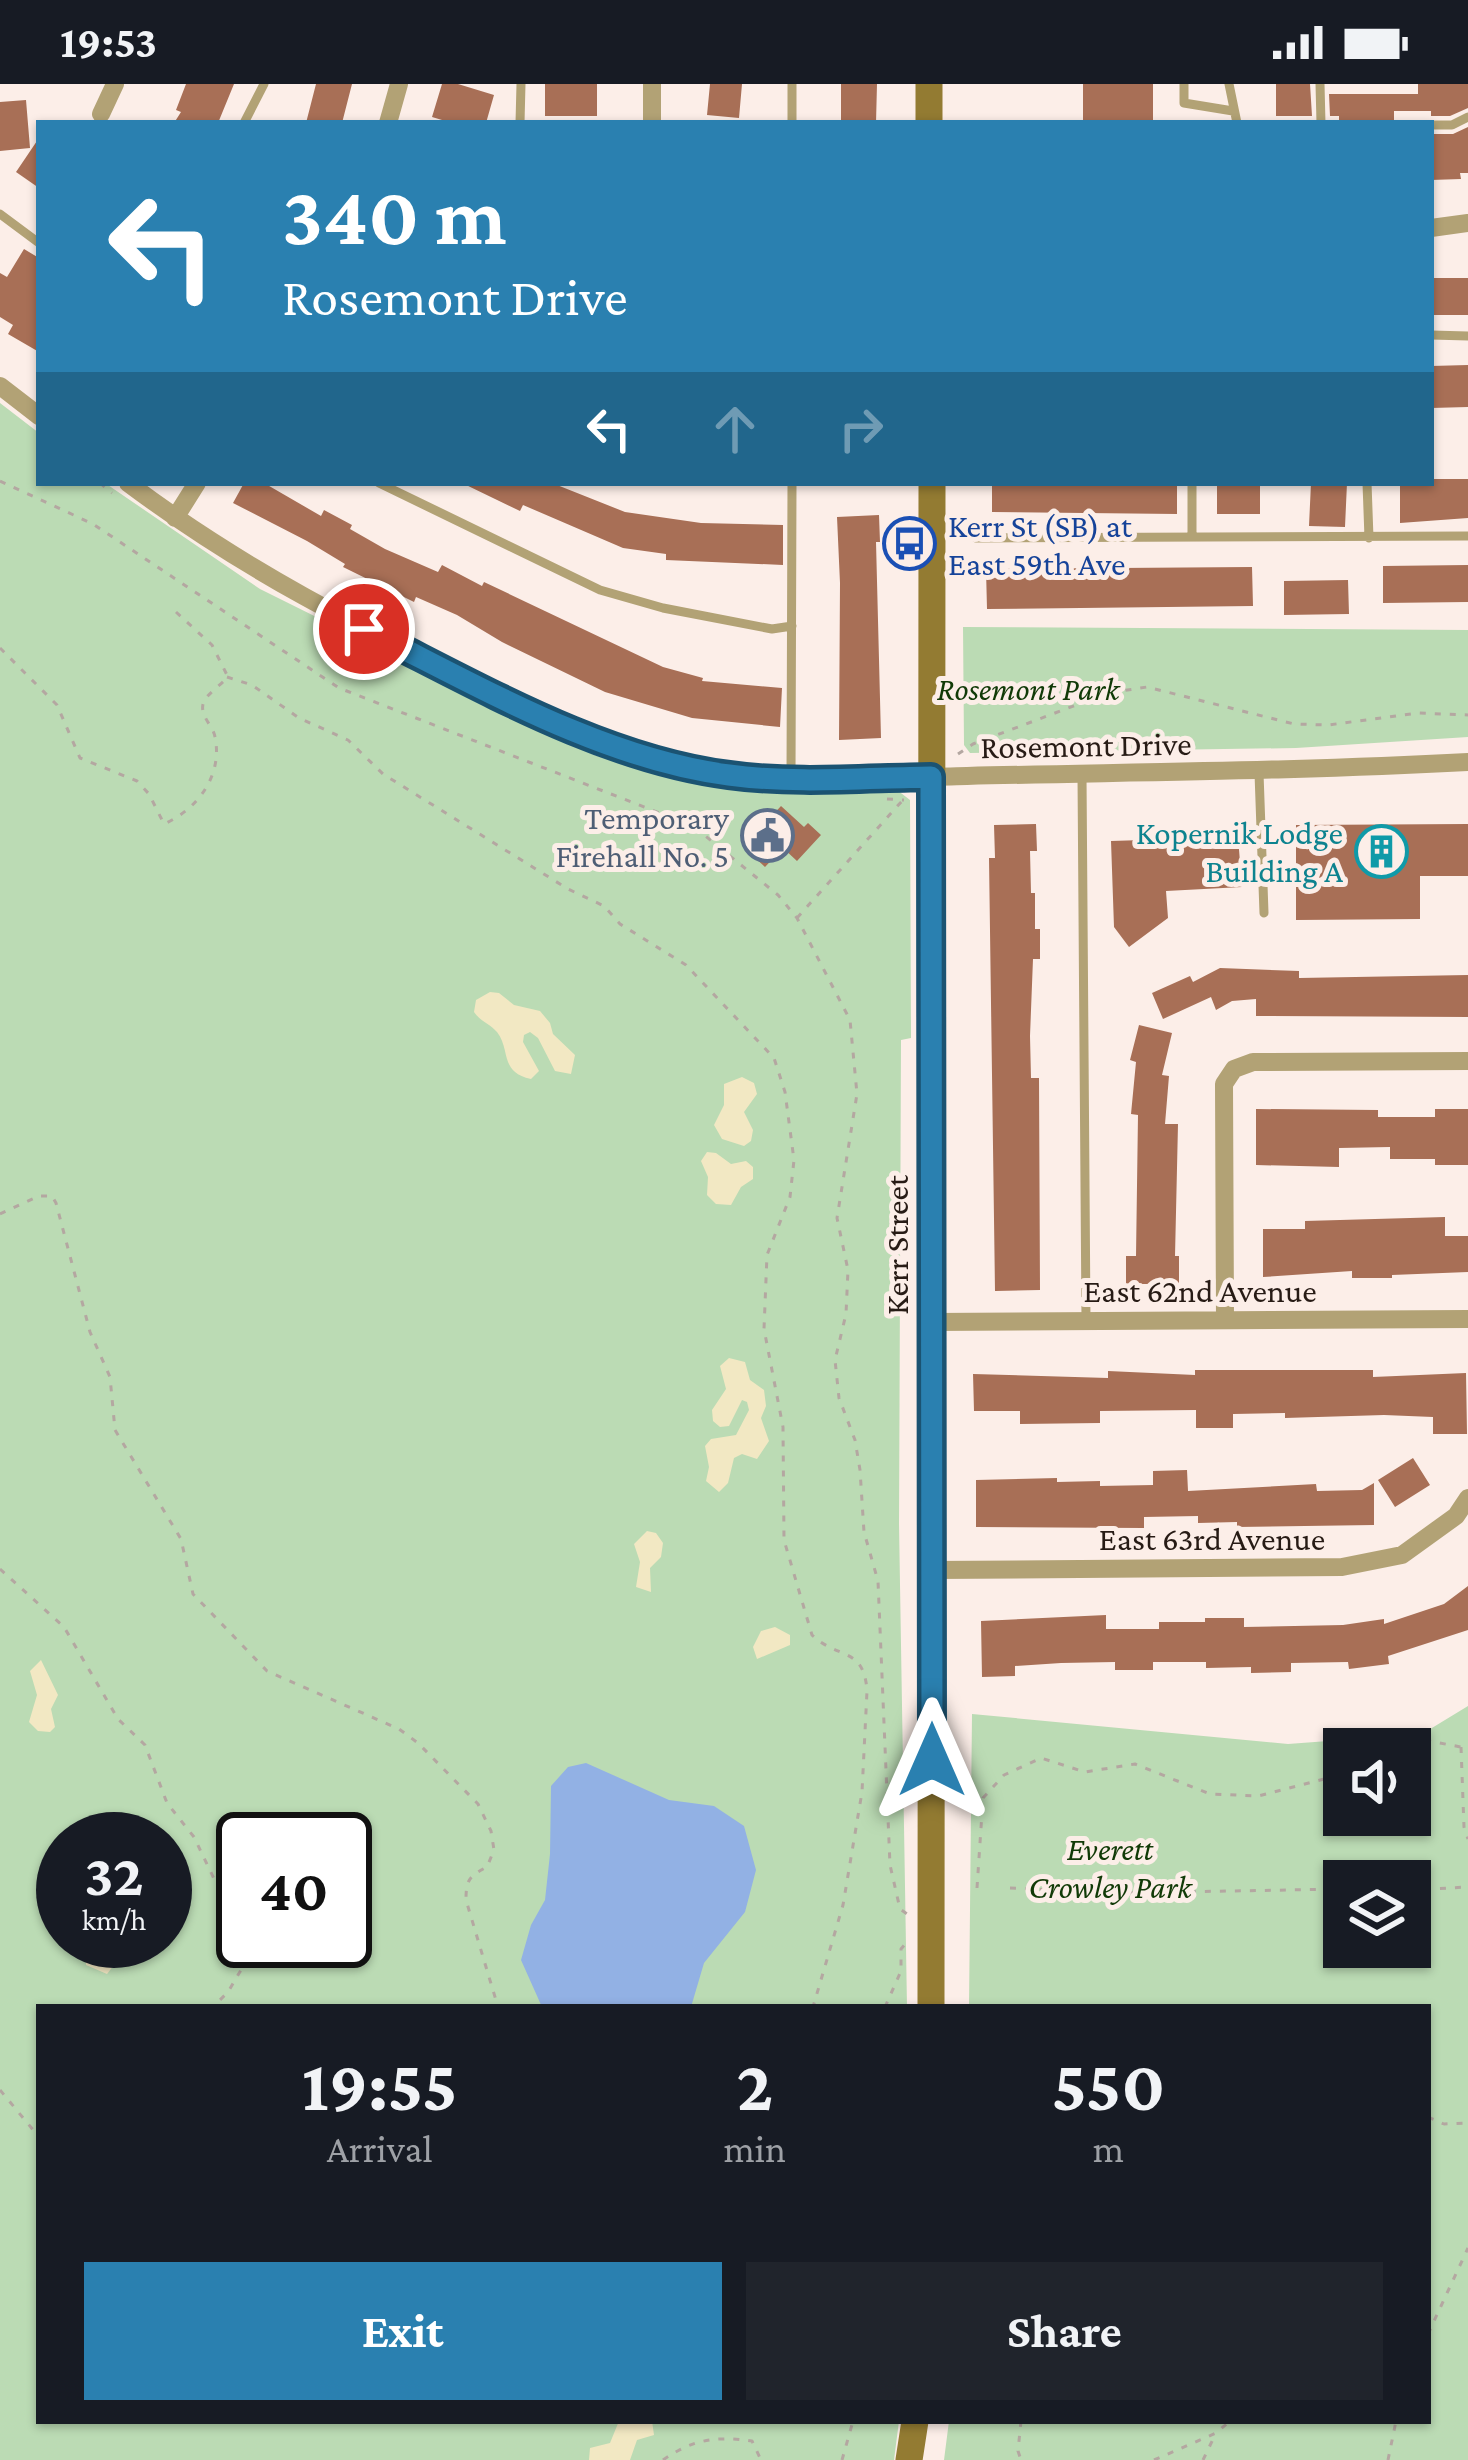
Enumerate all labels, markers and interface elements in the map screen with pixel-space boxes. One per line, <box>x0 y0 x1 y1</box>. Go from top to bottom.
text: 19:53 <box>60 17 157 67</box>
icon: left <box>84 168 240 324</box>
text: 340 m <box>282 169 507 262</box>
text: Rosemont Drive <box>282 267 628 327</box>
icon: left <box>576 396 642 462</box>
icon: ahead <box>702 396 768 462</box>
icon: right <box>828 396 894 462</box>
place label: Kerr St (SB) at East 59th Ave <box>948 507 1133 582</box>
bus stop icon: Kerr St (SB) at East 59th Ave <box>881 516 937 572</box>
pin <box>313 578 415 680</box>
icon: arrive <box>331 596 397 662</box>
park label: Rosemont Park <box>937 670 1121 707</box>
street label: Rosemont Drive <box>980 725 1192 765</box>
place label: Temporary Firehall No. 5 <box>556 799 730 874</box>
public building icon: Temporary Firehall No. 5 <box>740 808 796 864</box>
place label: Kopernik Lodge Building A <box>1136 814 1343 889</box>
building icon: Kopernik Lodge Building A <box>1354 823 1410 879</box>
street label: Kerr Street <box>878 1174 915 1315</box>
street label: East 62nd Avenue <box>1083 1272 1317 1309</box>
street label: East 63rd Avenue <box>1099 1520 1325 1557</box>
position arrow <box>869 1697 995 1823</box>
map controls <box>1323 1728 1431 1968</box>
button: sound <box>1323 1728 1431 1836</box>
speed limit sign: 40 <box>216 1812 372 1968</box>
park label: Everett Crowley Park <box>1028 1830 1193 1905</box>
text: 32 <box>84 1841 144 1908</box>
button: layers <box>1323 1860 1431 1968</box>
text: km/h <box>82 1903 146 1936</box>
text: 19:55 <box>302 2045 458 2125</box>
text: 2 <box>736 2045 773 2125</box>
text: 550 <box>1052 2045 1165 2125</box>
text: Arrival <box>327 2127 433 2170</box>
text: min <box>724 2127 786 2170</box>
text: m <box>1093 2127 1124 2170</box>
button: Exit <box>84 2262 722 2400</box>
button: Share <box>746 2262 1383 2400</box>

